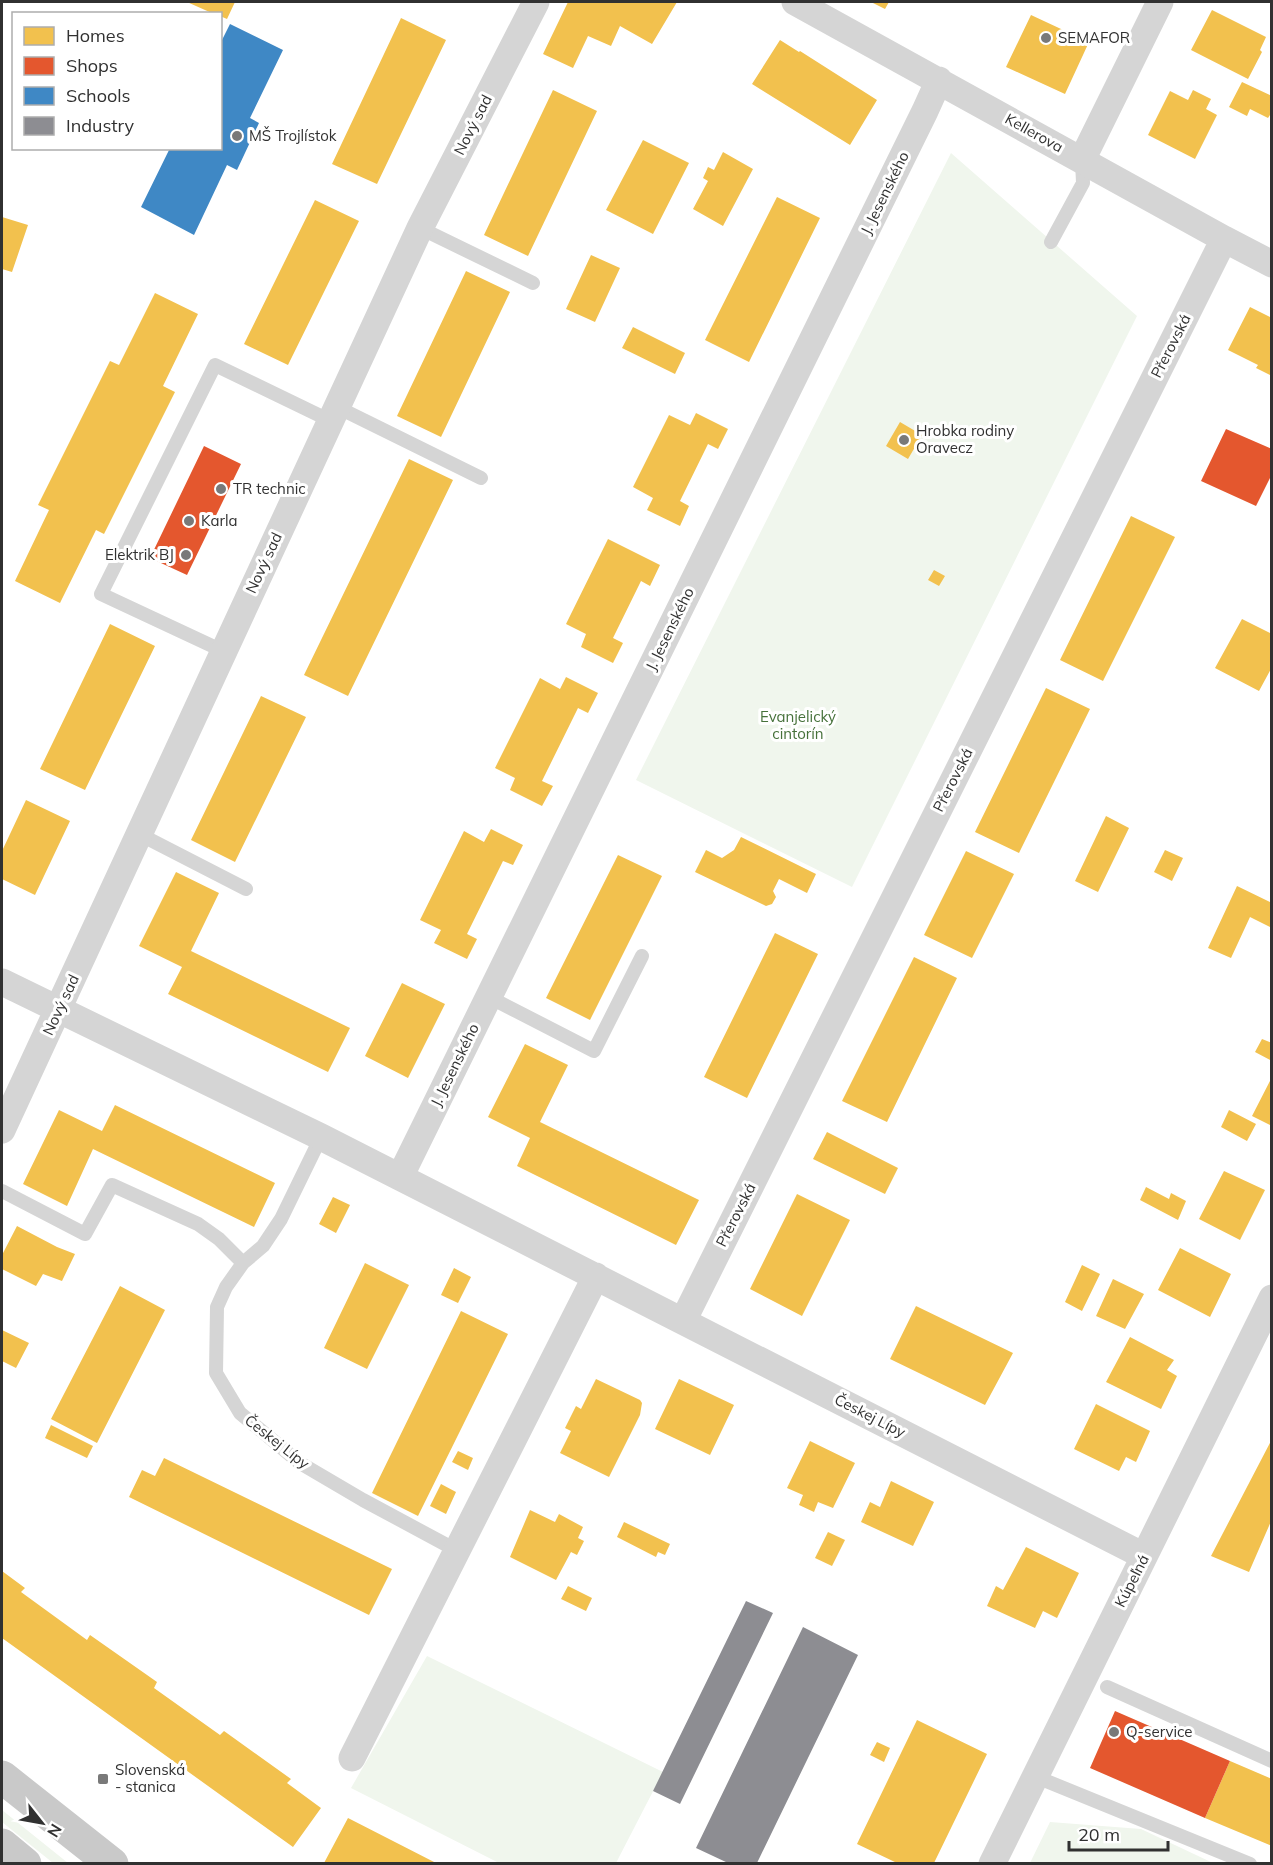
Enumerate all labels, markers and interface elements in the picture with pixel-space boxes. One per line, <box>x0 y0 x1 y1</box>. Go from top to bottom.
legend <box>12 12 222 150</box>
text: Homes <box>66 24 125 47</box>
place label: SEMAFOR <box>1058 28 1130 47</box>
marker: SEMAFOR <box>1039 31 1053 45</box>
text: Shops <box>66 54 118 77</box>
text: Schools <box>66 84 131 107</box>
street label: Nový sad <box>449 91 496 158</box>
street label: Kellerova <box>1002 109 1067 156</box>
text: Industry <box>66 114 135 137</box>
place label: MŠ Trojlístok <box>249 126 337 145</box>
marker: MŠ Trojlístok <box>230 129 244 143</box>
street label: J. Jesenského <box>856 148 913 237</box>
street label: Přerovská <box>1146 311 1195 381</box>
place label: Hrobka rodiny Oravecz <box>916 421 1014 457</box>
marker: Hrobka rodiny Oravecz <box>897 433 911 447</box>
place label: TR technic <box>233 479 306 498</box>
marker: TR technic <box>214 482 228 496</box>
place label: Karla <box>201 511 238 530</box>
marker: Karla <box>182 514 196 528</box>
street label: Nový sad <box>241 529 286 596</box>
place label: Elektrik BJ <box>105 545 174 564</box>
marker: Elektrik BJ <box>179 548 193 562</box>
street label: J. Jesenského <box>641 584 698 673</box>
park label: Evanjelický cintorín <box>760 707 836 743</box>
street label: Přerovská <box>928 745 977 815</box>
street label: Nový sad <box>38 971 83 1038</box>
street label: J. Jesenského <box>426 1020 483 1109</box>
street label: Přerovská <box>711 1180 760 1250</box>
street label: Českej Lípy <box>832 1390 909 1442</box>
street label: Českej Lípy <box>241 1410 314 1473</box>
street label: Kúpeľná <box>1110 1551 1153 1610</box>
place label: Q-service <box>1126 1722 1193 1741</box>
marker: Q-service <box>1107 1725 1121 1739</box>
place label: Slovenská - stanica <box>115 1760 185 1796</box>
marker: Slovenská - stanica <box>96 1772 110 1786</box>
north arrow <box>12 1793 72 1853</box>
scale bar <box>1069 1814 1168 1852</box>
text: N <box>43 1820 67 1841</box>
text: 20 m <box>1078 1823 1120 1846</box>

